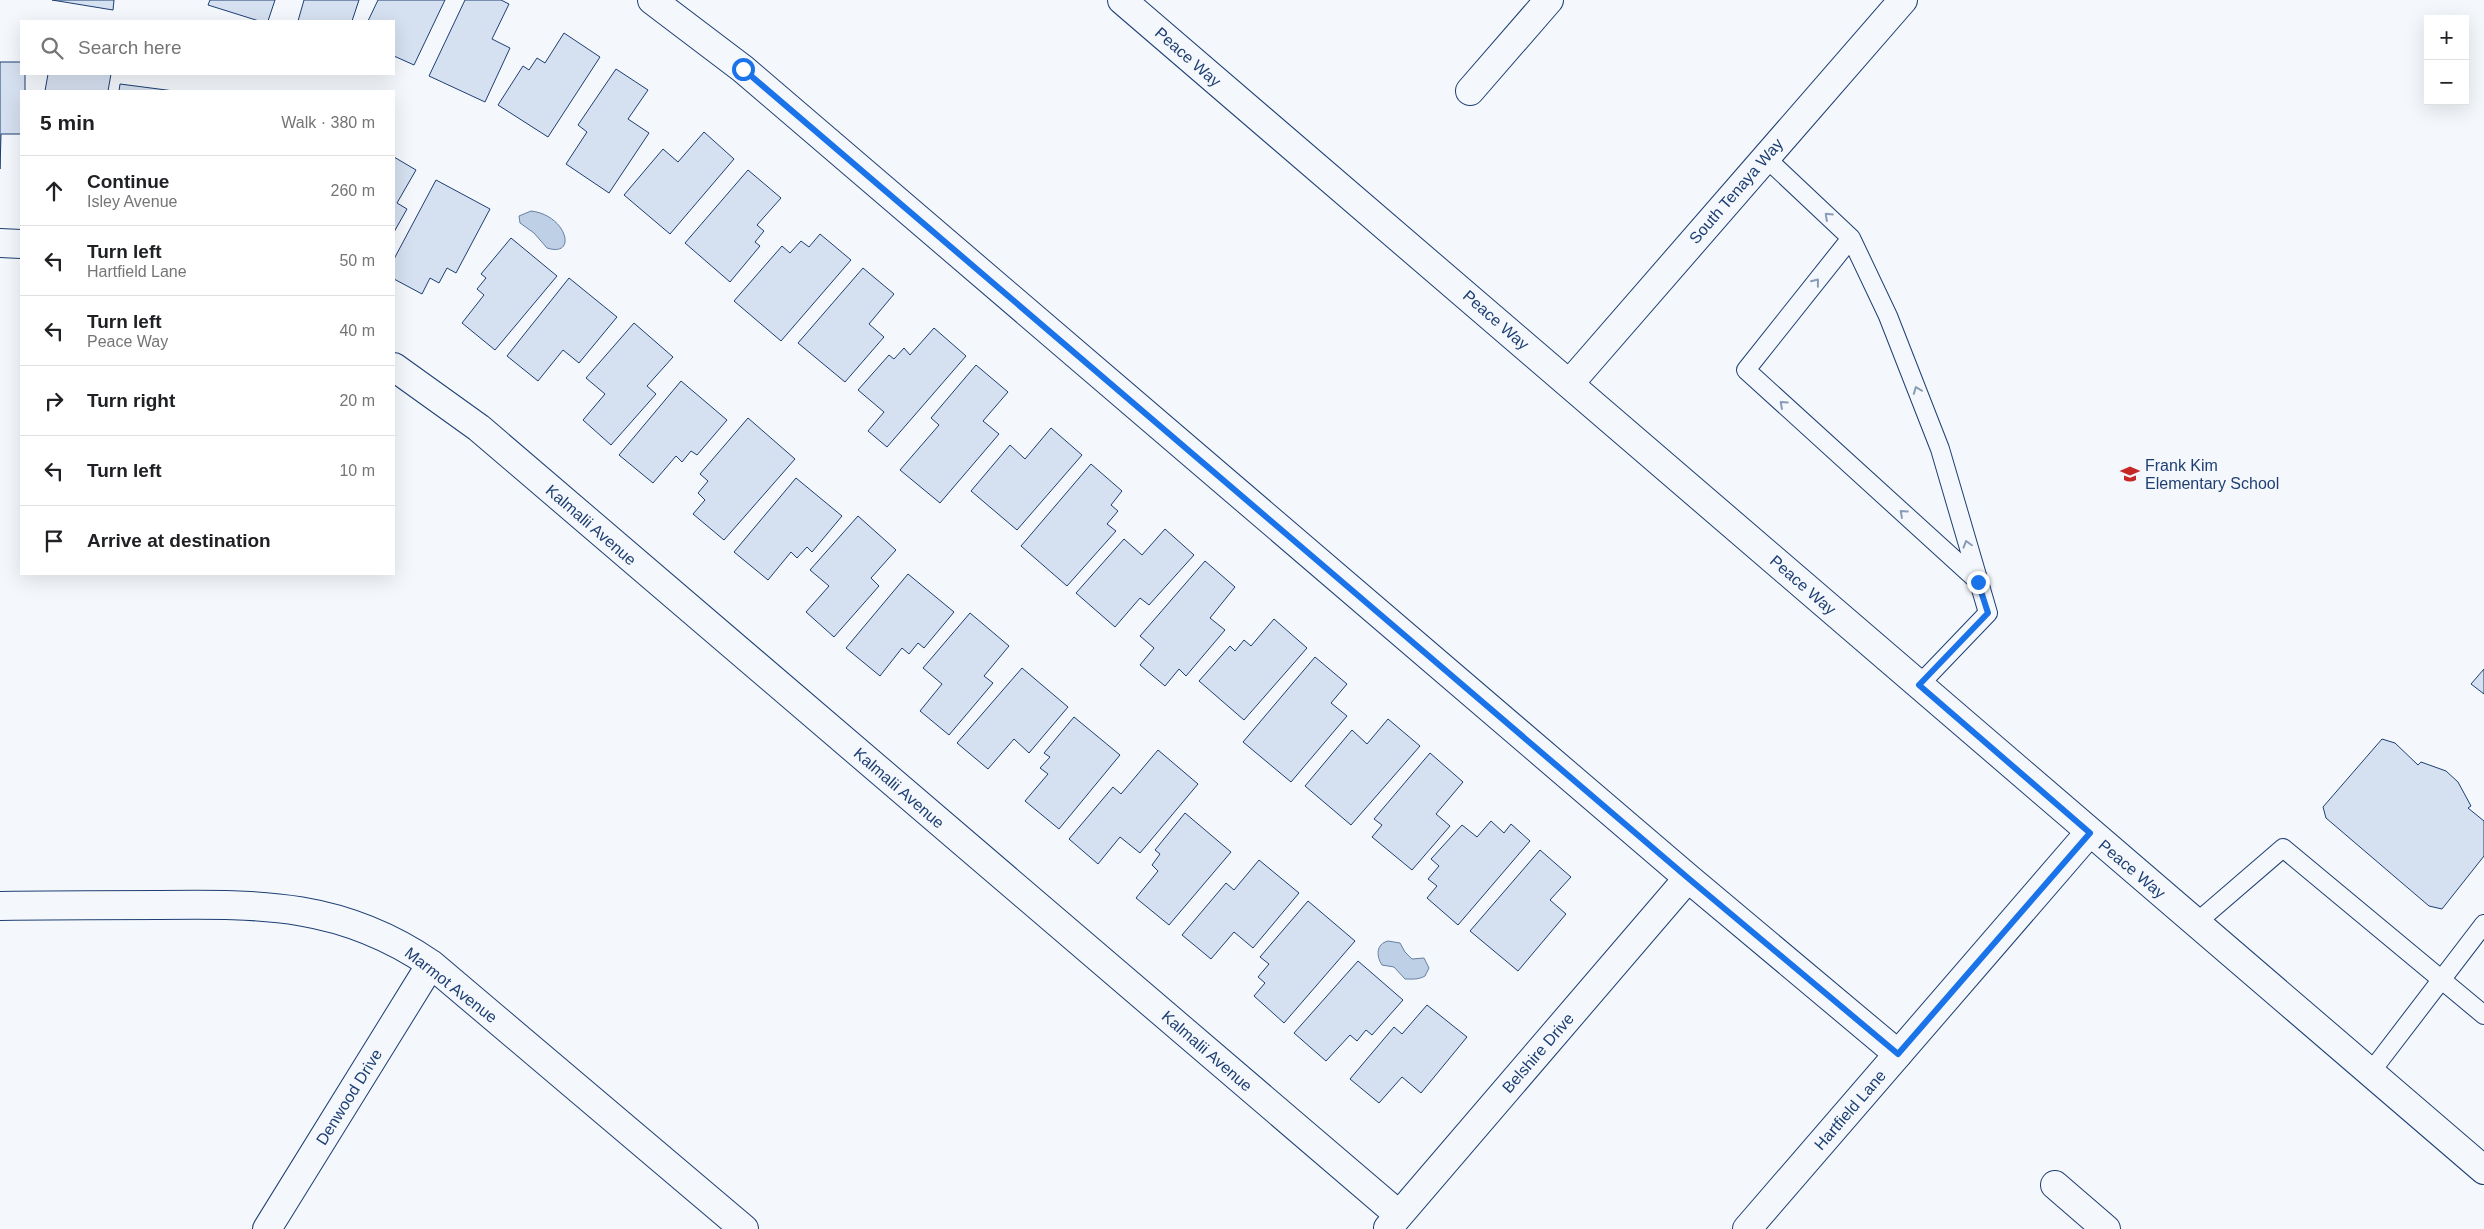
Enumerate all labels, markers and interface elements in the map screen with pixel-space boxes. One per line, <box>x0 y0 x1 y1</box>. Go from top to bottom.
map controls <box>2424 15 2469 105</box>
button: + <box>2424 15 2469 60</box>
search box <box>20 20 395 75</box>
street label: Peace Way <box>1152 24 1224 90</box>
icon: search <box>38 34 66 62</box>
text: Search here <box>78 37 182 58</box>
route start <box>732 58 755 81</box>
button: − <box>2424 60 2469 105</box>
text: 5 min <box>40 111 95 134</box>
text: Walk · 380 m <box>281 114 375 131</box>
street label: South Tenaya Way <box>1686 135 1786 247</box>
text: Continue <box>87 171 169 192</box>
icon: ahead <box>40 177 68 205</box>
text: 260 m <box>331 182 375 199</box>
text: Isley Avenue <box>87 193 177 210</box>
one-way arrow <box>1824 213 1833 222</box>
text: Turn left <box>87 241 162 262</box>
icon: left <box>40 247 68 275</box>
text: 50 m <box>339 252 375 269</box>
text: Hartfield Lane <box>87 263 187 280</box>
one-way arrow <box>1810 279 1818 288</box>
street label: Peace Way <box>1460 287 1532 353</box>
text: Turn left <box>87 311 162 332</box>
icon: left <box>40 317 68 345</box>
text: 40 m <box>339 322 375 339</box>
text: Peace Way <box>87 333 168 350</box>
one-way arrow <box>1913 386 1923 395</box>
icon: right <box>40 387 68 415</box>
text: Turn right <box>87 390 175 411</box>
text: 20 m <box>339 392 375 409</box>
one-way arrow <box>1780 401 1789 410</box>
icon: left <box>40 457 68 485</box>
place label: Frank Kim Elementary School <box>2145 457 2279 492</box>
text: Turn left <box>87 460 162 481</box>
text: 10 m <box>339 462 375 479</box>
school or university icon: Frank Kim Elementary School <box>2119 463 2141 485</box>
street label: Kalmalii Avenue <box>543 481 640 569</box>
one-way arrow <box>1900 510 1909 519</box>
icon: arrive <box>40 527 68 555</box>
text: Arrive at destination <box>87 530 271 551</box>
one-way arrow <box>1963 540 1973 549</box>
street label: Peace Way <box>1767 552 1839 618</box>
route end <box>1967 571 1990 594</box>
street label: Kalmalii Avenue <box>851 744 948 832</box>
street label: Peace Way <box>2095 836 2169 902</box>
street label: Marmot Avenue <box>402 944 500 1026</box>
street label: Kalmalii Avenue <box>1159 1007 1256 1095</box>
street label: Belshire Drive <box>1499 1010 1577 1096</box>
street label: Denwood Drive <box>313 1046 385 1148</box>
street label: Hartfield Lane <box>1811 1067 1889 1153</box>

